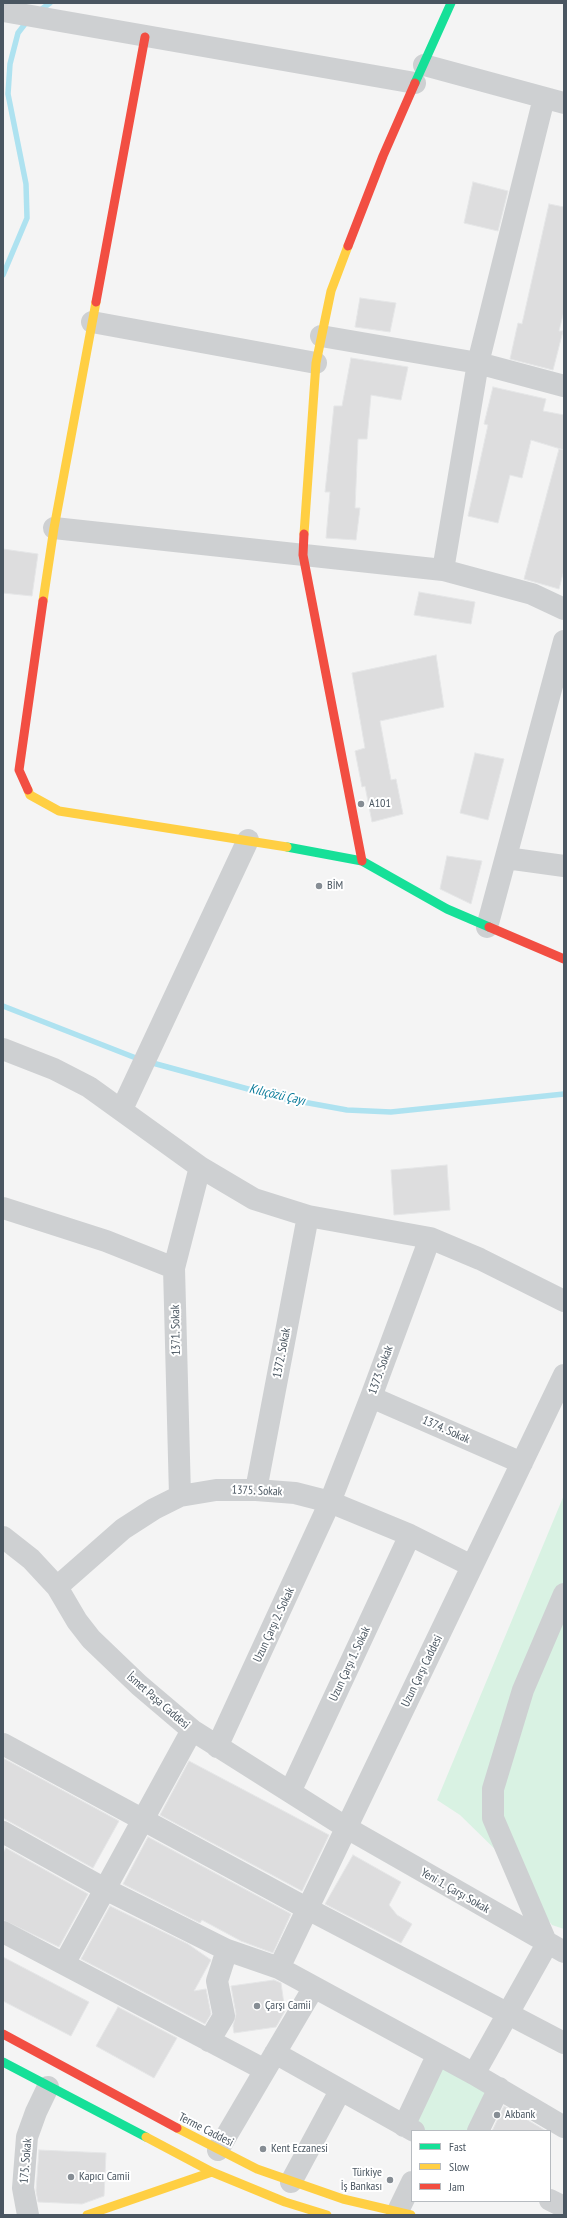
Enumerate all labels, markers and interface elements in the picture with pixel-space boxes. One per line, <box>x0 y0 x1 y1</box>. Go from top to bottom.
place label: A101 <box>369 797 391 811</box>
marker: A101 <box>356 799 366 809</box>
place label: BİM <box>327 879 343 893</box>
marker: BİM <box>314 881 324 891</box>
water label: Kılıçözü Çayı <box>248 1081 306 1109</box>
street label: 1371. Sokak <box>168 1305 184 1355</box>
street label: 1372. Sokak <box>270 1327 294 1379</box>
street label: 1373. Sokak <box>366 1344 396 1396</box>
street label: 1374. Sokak <box>420 1413 472 1447</box>
street label: 1375. Sokak <box>231 1483 283 1499</box>
street label: Uzun Çarşı 2. Sokak <box>250 1585 298 1665</box>
street label: Uzun Çarşı 1. Sokak <box>326 1624 374 1704</box>
street label: Uzun Çarşı Caddesi <box>398 1633 446 1709</box>
street label: İsmet Paşa Caddesi <box>124 1670 192 1732</box>
street label: Yeni 1. Çarşı Sokak <box>418 1865 492 1917</box>
place label: Çarşı Camii <box>265 1999 311 2013</box>
marker: Çarşı Camii <box>252 2001 262 2011</box>
place label: Akbank <box>505 2108 535 2122</box>
street label: Terme Caddesi <box>176 2110 236 2150</box>
marker: Akbank <box>492 2110 502 2120</box>
legend <box>411 2130 551 2202</box>
street label: 175. Sokak <box>17 2138 35 2184</box>
text: Fast <box>449 2139 466 2154</box>
place label: Kent Eczanesi <box>271 2142 328 2156</box>
marker: Kent Eczanesi <box>258 2144 268 2154</box>
text: Slow <box>449 2159 469 2174</box>
place label: Türkiye İş Bankası <box>341 2166 382 2194</box>
place label: Kapıcı Camii <box>79 2170 130 2184</box>
marker: Kapıcı Camii <box>66 2172 76 2182</box>
marker: Türkiye İş Bankası <box>385 2175 395 2185</box>
text: Jam <box>449 2179 465 2194</box>

